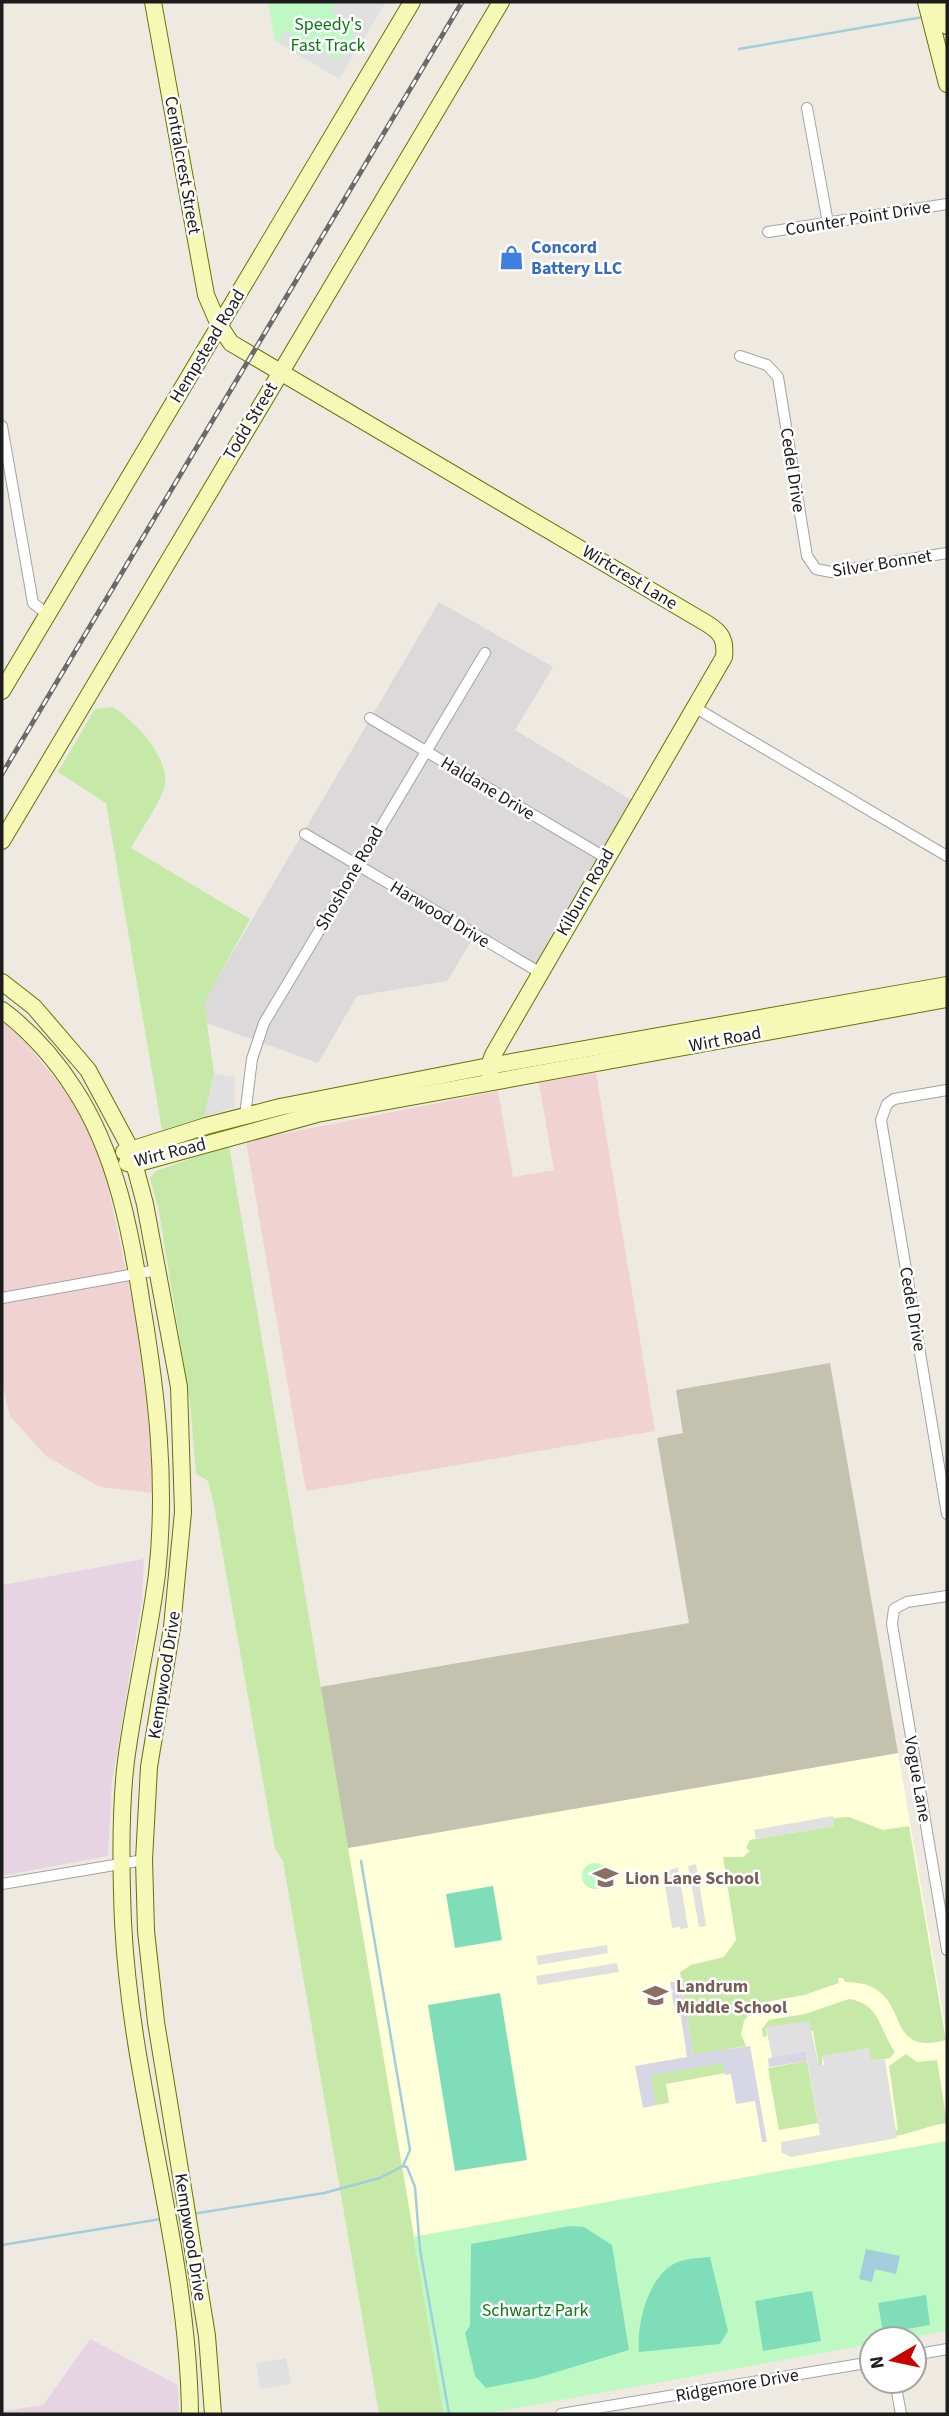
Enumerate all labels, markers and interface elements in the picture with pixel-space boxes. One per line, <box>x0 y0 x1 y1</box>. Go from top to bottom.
park label: Speedy's Fast Track <box>290 12 366 58</box>
street label: Centralcrest Street <box>158 94 207 236</box>
street label: Counter Point Drive <box>784 195 933 242</box>
place label: Concord Battery LLC <box>531 235 623 281</box>
shop icon: Concord Battery LLC <box>497 243 525 271</box>
street label: Hempstead Road <box>164 285 251 408</box>
street label: Todd Street <box>217 378 284 465</box>
street label: Cedel Drive <box>773 426 812 514</box>
street label: Wirtcrest Lane <box>577 539 682 616</box>
street label: Silver Bonnet <box>830 543 934 584</box>
street label: Haldane Drive <box>436 750 540 826</box>
street label: Shoshone Road <box>309 821 390 935</box>
street label: Kilburn Road <box>550 844 621 941</box>
street label: Harwood Drive <box>385 875 494 954</box>
street label: Wirt Road <box>687 1020 763 1059</box>
street label: Wirt Road <box>132 1132 209 1173</box>
street label: Cedel Drive <box>893 1265 932 1353</box>
street label: Kempwood Drive <box>142 1609 187 1741</box>
street label: Vogue Lane <box>898 1734 937 1824</box>
school or university icon: Lion Lane School <box>591 1864 619 1892</box>
place label: Lion Lane School <box>625 1866 759 1891</box>
place label: Landrum Middle School <box>676 1974 787 2020</box>
school or university icon: Landrum Middle School <box>642 1982 670 2010</box>
street label: Kempwood Drive <box>168 2171 213 2303</box>
park label: Schwartz Park <box>482 2298 588 2323</box>
north arrow <box>858 2325 928 2395</box>
text: N <box>863 2354 892 2371</box>
street label: Ridgemore Drive <box>674 2362 801 2409</box>

